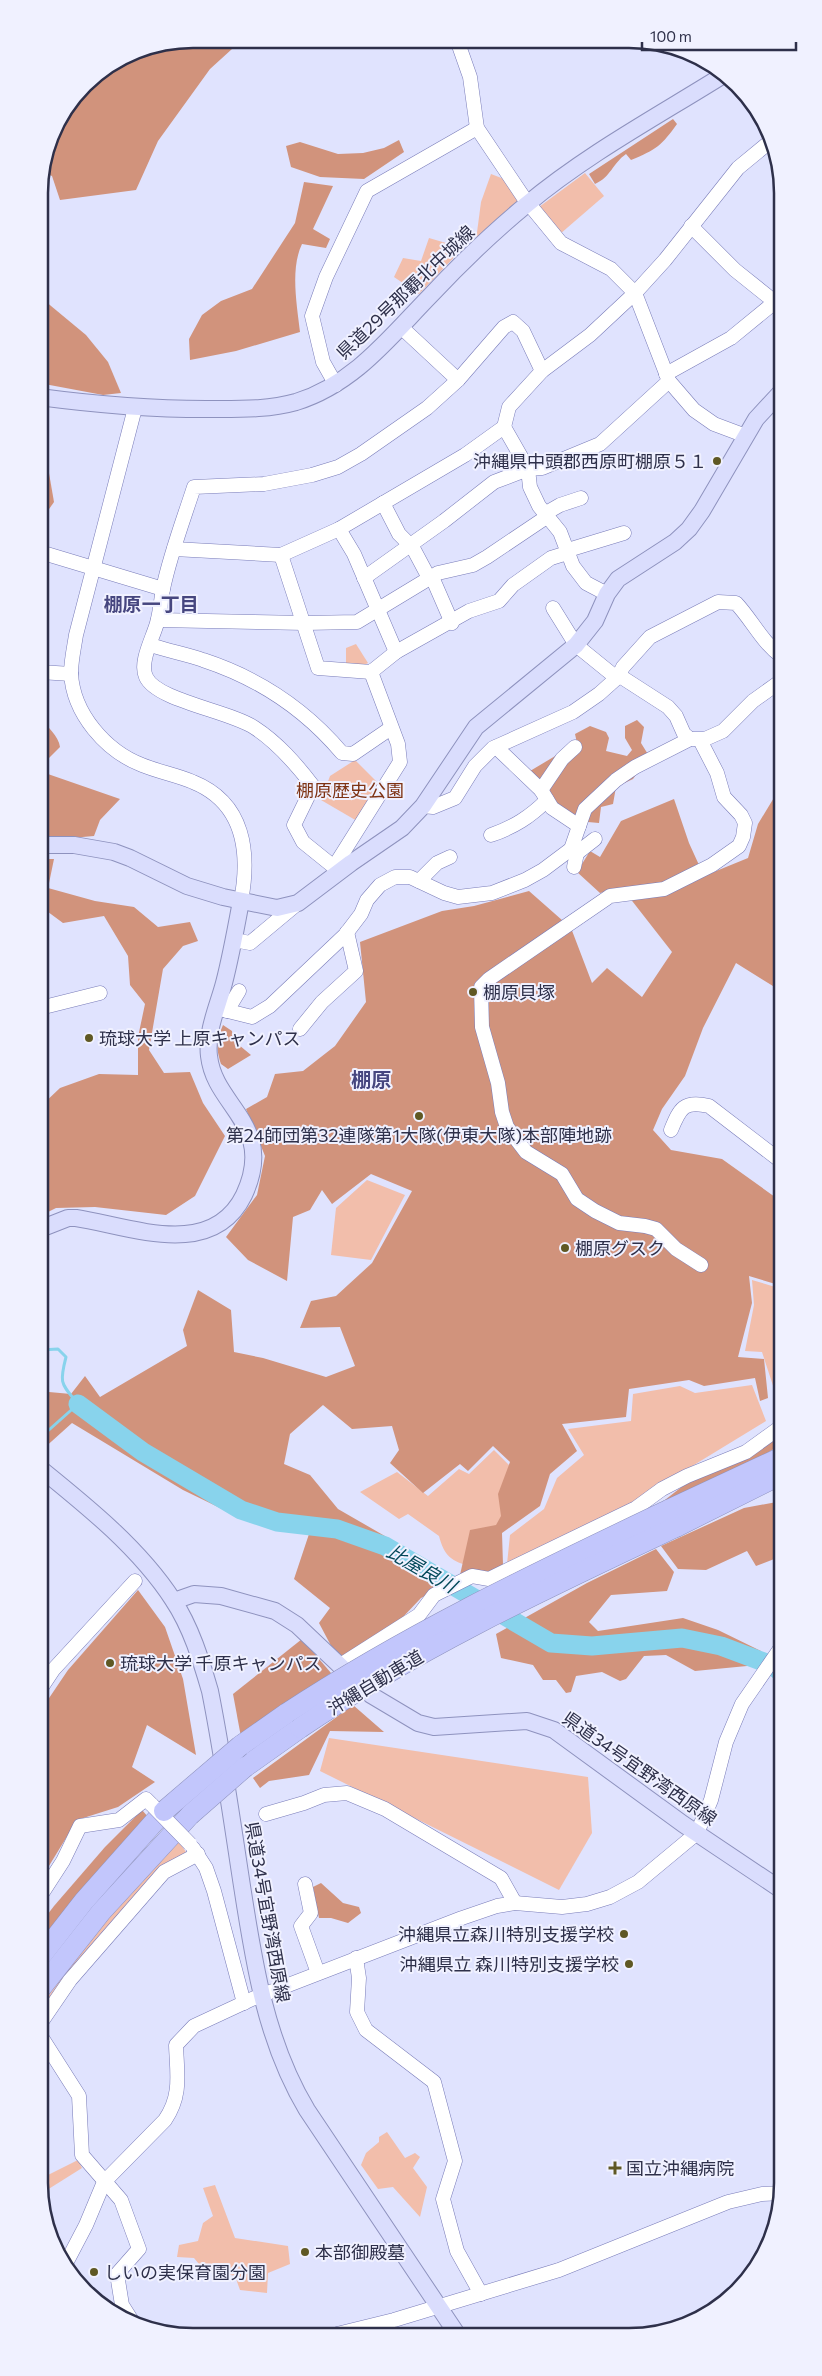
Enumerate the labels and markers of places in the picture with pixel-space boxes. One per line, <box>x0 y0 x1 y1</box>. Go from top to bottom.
place label: 沖縄県中頭郡西原町棚原５１ <box>473 450 707 472</box>
marker: 沖縄県中頭郡西原町棚原５１ <box>711 455 723 467</box>
place label: 棚原貝塚 <box>483 981 555 1003</box>
marker: 棚原貝塚 <box>467 986 479 998</box>
place label: 琉球大学 上原キャンパス <box>99 1027 300 1049</box>
marker: 琉球大学 上原キャンパス <box>83 1032 95 1044</box>
marker: 第24師団第32連隊第1大隊(伊東大隊)本部陣地跡 <box>413 1110 425 1122</box>
place label: 第24師団第32連隊第1大隊(伊東大隊)本部陣地跡 <box>226 1124 612 1146</box>
place label: 棚原グスク <box>575 1237 665 1259</box>
marker: 棚原グスク <box>559 1242 571 1254</box>
place label: 琉球大学 千原キャンパス <box>120 1652 321 1674</box>
marker: 琉球大学 千原キャンパス <box>104 1657 116 1669</box>
place label: 沖縄県立森川特別支援学校 <box>398 1923 614 1945</box>
marker: 沖縄県立森川特別支援学校 <box>618 1928 630 1940</box>
place label: 沖縄県立 森川特別支援学校 <box>400 1953 619 1975</box>
marker: 沖縄県立 森川特別支援学校 <box>623 1958 635 1970</box>
place label: 国立沖縄病院 <box>626 2157 734 2179</box>
marker: 国立沖縄病院 <box>608 2161 622 2175</box>
place label: 本部御殿墓 <box>315 2241 405 2263</box>
marker: 本部御殿墓 <box>299 2246 311 2258</box>
place label: しいの実保育園分園 <box>104 2261 266 2283</box>
marker: しいの実保育園分園 <box>88 2266 100 2278</box>

